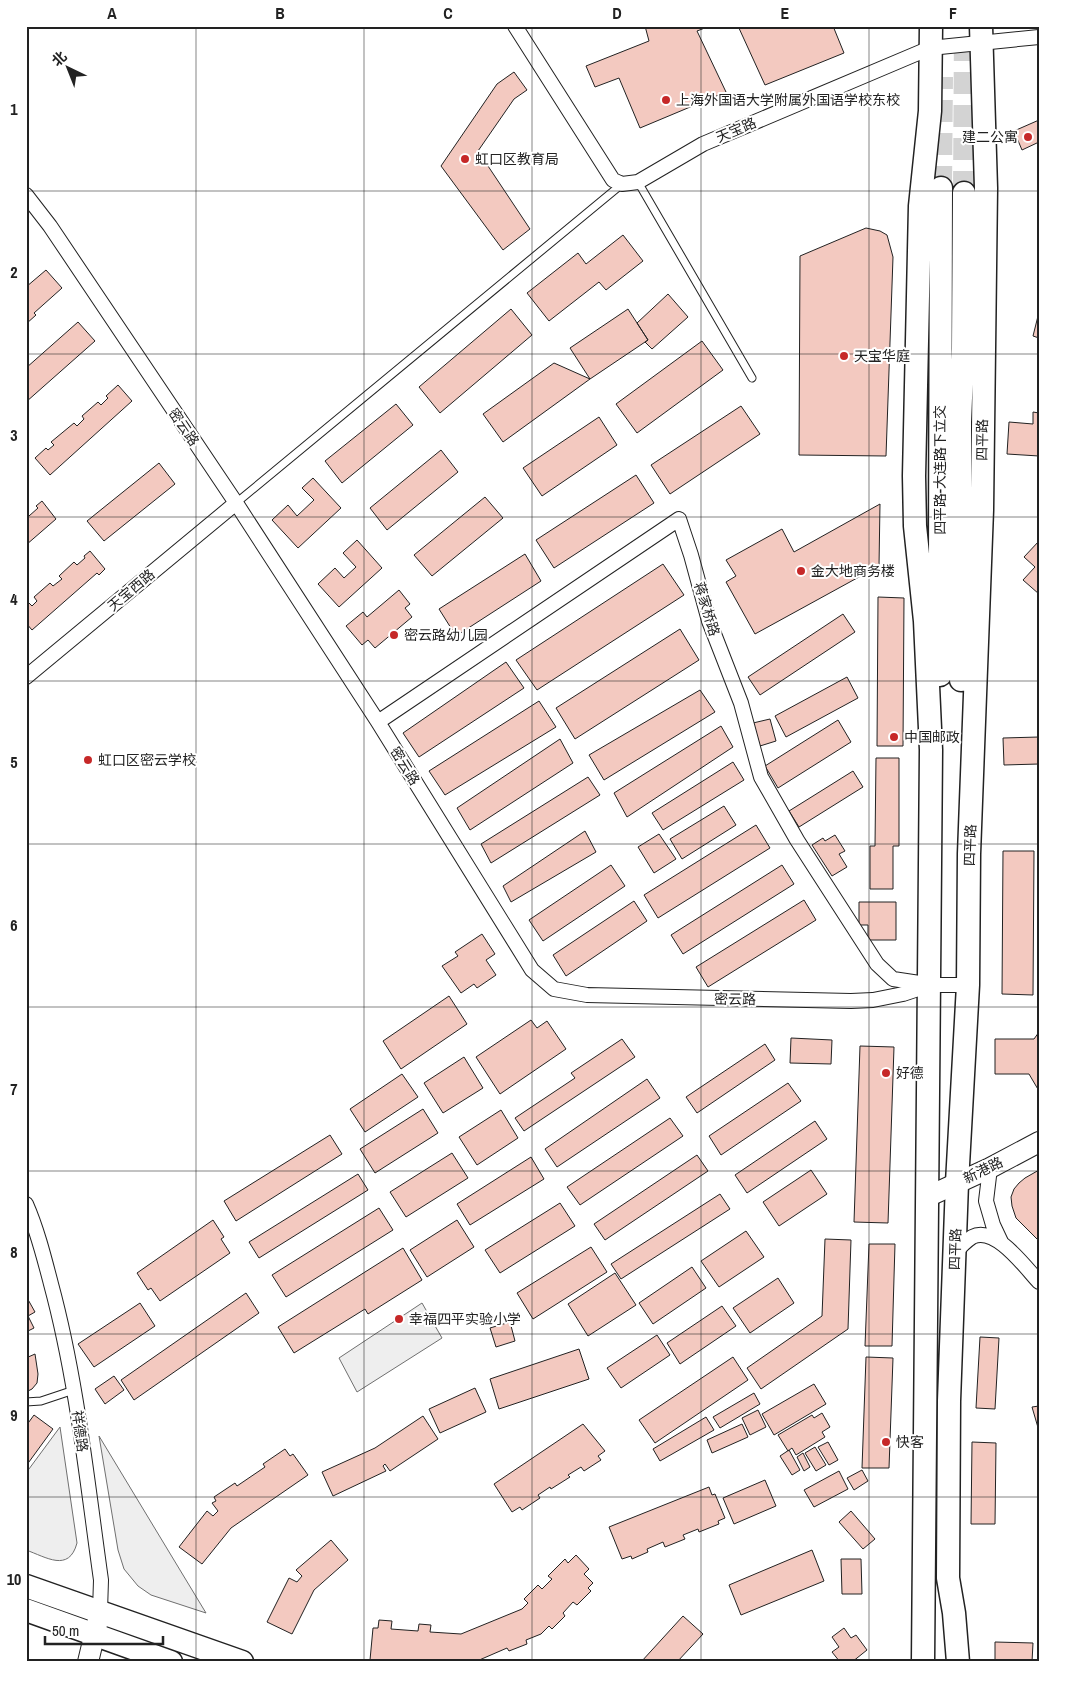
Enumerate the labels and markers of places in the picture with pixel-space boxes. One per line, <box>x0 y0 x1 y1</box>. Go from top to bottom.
place label: 上海外国语大学附属外国语学校东校 <box>676 91 900 109</box>
marker: 上海外国语大学附属外国语学校东校 <box>660 94 672 106</box>
place label: 建二公寓 <box>962 128 1018 146</box>
marker: 建二公寓 <box>1022 131 1034 143</box>
place label: 虹口区教育局 <box>475 150 559 168</box>
marker: 虹口区教育局 <box>459 153 471 165</box>
place label: 天宝华庭 <box>854 347 910 365</box>
marker: 天宝华庭 <box>838 350 850 362</box>
place label: 金大地商务楼 <box>811 562 895 580</box>
marker: 金大地商务楼 <box>795 565 807 577</box>
place label: 密云路幼儿园 <box>404 626 488 644</box>
marker: 密云路幼儿园 <box>388 629 400 641</box>
place label: 中国邮政 <box>904 728 960 746</box>
marker: 中国邮政 <box>888 731 900 743</box>
place label: 虹口区密云学校 <box>98 751 196 769</box>
marker: 虹口区密云学校 <box>82 754 94 766</box>
place label: 好德 <box>896 1064 924 1082</box>
marker: 好德 <box>880 1067 892 1079</box>
place label: 幸福四平实验小学 <box>409 1310 521 1328</box>
marker: 幸福四平实验小学 <box>393 1313 405 1325</box>
place label: 快客 <box>896 1433 924 1451</box>
marker: 快客 <box>880 1436 892 1448</box>

